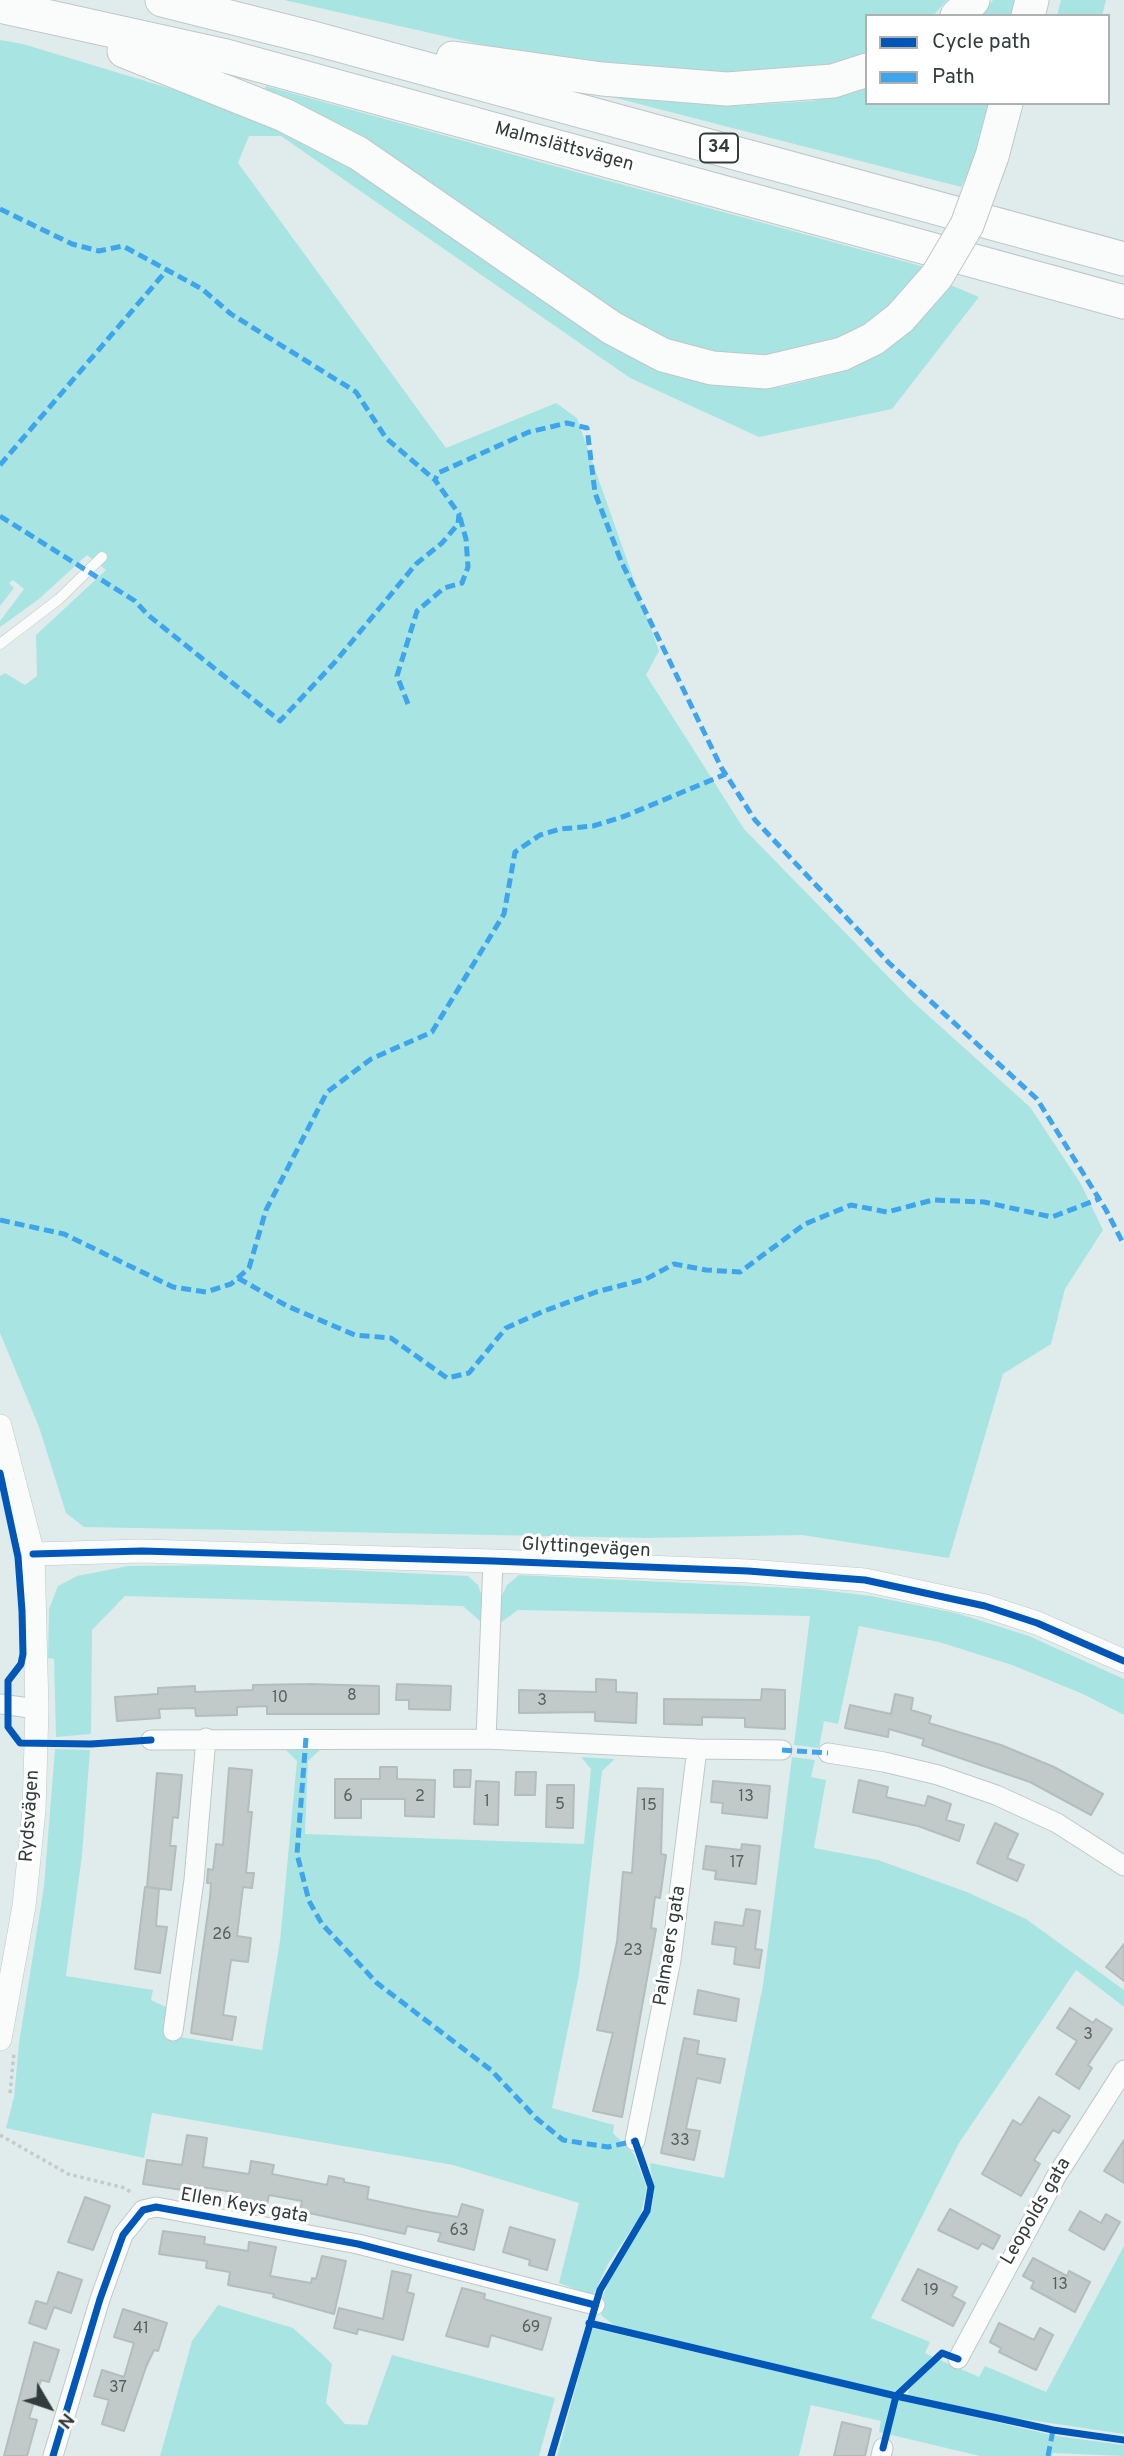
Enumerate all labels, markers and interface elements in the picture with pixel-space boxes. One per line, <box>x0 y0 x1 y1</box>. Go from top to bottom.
legend <box>865 14 1110 105</box>
text: Cycle path <box>932 29 1031 56</box>
text: Path <box>932 64 975 91</box>
street label: Malmslättsvägen <box>492 118 636 178</box>
road number: 34 <box>700 134 738 162</box>
street label: Glyttingevägen <box>521 1534 651 1564</box>
house number: 8 <box>347 1687 357 1707</box>
house number: 10 <box>272 1689 288 1709</box>
house number: 3 <box>537 1692 547 1712</box>
street label: Rydsvägen <box>16 1769 46 1863</box>
house number: 6 <box>343 1788 353 1808</box>
house number: 2 <box>415 1788 425 1808</box>
house number: 13 <box>738 1788 754 1808</box>
house number: 1 <box>484 1793 490 1813</box>
house number: 5 <box>555 1796 565 1816</box>
house number: 15 <box>641 1797 657 1817</box>
house number: 17 <box>730 1854 744 1874</box>
street label: Palmaers gata <box>650 1884 692 2008</box>
house number: 26 <box>212 1926 232 1946</box>
house number: 23 <box>623 1942 643 1962</box>
house number: 3 <box>1083 2026 1093 2046</box>
house number: 33 <box>670 2132 690 2152</box>
street label: Leopolds gata <box>997 2154 1077 2270</box>
street label: Ellen Keys gata <box>178 2185 310 2229</box>
house number: 63 <box>449 2222 469 2242</box>
house number: 13 <box>1052 2276 1068 2296</box>
house number: 19 <box>923 2282 939 2302</box>
house number: 69 <box>522 2319 540 2339</box>
house number: 41 <box>133 2320 149 2340</box>
north arrow <box>14 2372 84 2442</box>
house number: 37 <box>109 2379 127 2399</box>
text: N <box>52 2407 79 2433</box>

